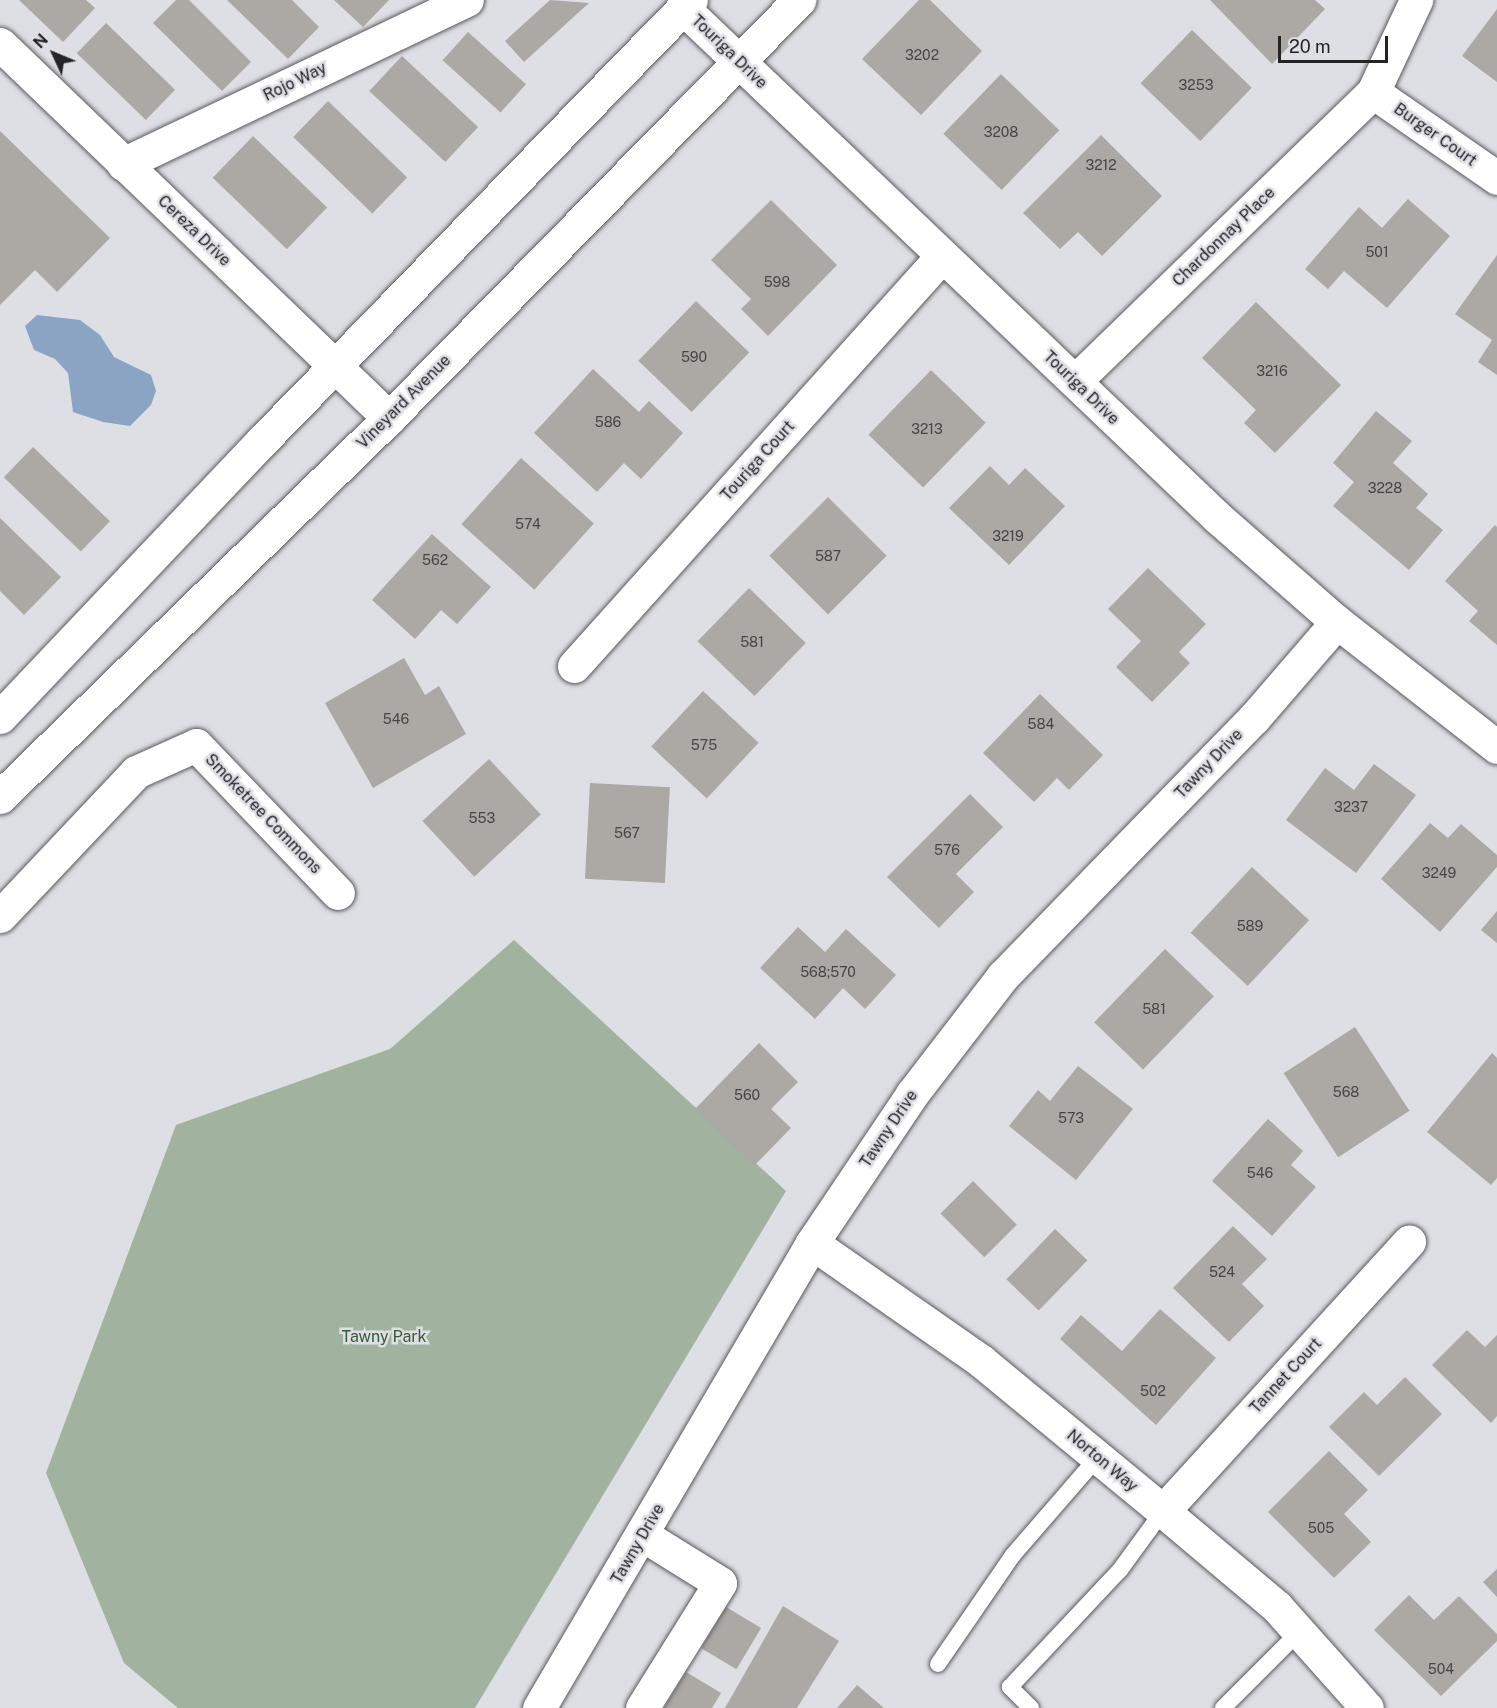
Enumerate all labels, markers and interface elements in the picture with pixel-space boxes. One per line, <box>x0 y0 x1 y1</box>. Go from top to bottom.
street label: Touriga Drive <box>687 11 771 93</box>
north arrow <box>24 24 84 84</box>
scale bar <box>1281 24 1390 62</box>
text: N <box>30 30 52 52</box>
text: 20 m <box>1289 36 1331 57</box>
house number: 3202 <box>905 47 939 63</box>
street label: Rojo Way <box>260 58 330 106</box>
house number: 3253 <box>1179 77 1213 93</box>
street label: Burger Court <box>1390 99 1480 171</box>
house number: 3208 <box>984 124 1018 140</box>
house number: 3212 <box>1085 157 1117 173</box>
street label: Chardonnay Place <box>1169 183 1279 291</box>
street label: Cereza Drive <box>154 191 234 271</box>
house number: 501 <box>1365 244 1389 260</box>
house number: 598 <box>764 274 790 290</box>
street label: Touriga Drive <box>1039 347 1123 429</box>
house number: 590 <box>681 349 707 365</box>
street label: Vineyard Avenue <box>353 351 455 453</box>
house number: 3216 <box>1256 363 1288 379</box>
house number: 586 <box>595 414 621 430</box>
street label: Touriga Court <box>717 417 799 505</box>
house number: 3213 <box>911 421 943 437</box>
house number: 3228 <box>1368 480 1402 496</box>
house number: 574 <box>515 516 541 532</box>
house number: 3219 <box>992 528 1024 544</box>
house number: 587 <box>815 548 841 564</box>
house number: 562 <box>422 552 448 568</box>
house number: 581 <box>740 634 764 650</box>
house number: 546 <box>383 711 409 727</box>
house number: 584 <box>1028 716 1054 732</box>
street label: Tawny Drive <box>1171 725 1247 803</box>
house number: 575 <box>691 737 717 753</box>
street label: Smoketree Commons <box>201 750 325 878</box>
house number: 3237 <box>1334 799 1368 815</box>
house number: 553 <box>469 810 495 826</box>
house number: 567 <box>614 825 640 841</box>
house number: 576 <box>934 842 960 858</box>
house number: 3249 <box>1422 865 1456 881</box>
house number: 589 <box>1237 918 1263 934</box>
house number: 568;570 <box>800 964 856 980</box>
house number: 581 <box>1142 1001 1166 1017</box>
house number: 568 <box>1333 1084 1359 1100</box>
house number: 560 <box>734 1087 760 1103</box>
street label: Tawny Drive <box>856 1087 922 1171</box>
house number: 573 <box>1058 1110 1084 1126</box>
house number: 546 <box>1247 1165 1273 1181</box>
house number: 524 <box>1209 1264 1235 1280</box>
park label: Tawny Park <box>341 1327 427 1347</box>
street label: Tannet Court <box>1246 1334 1326 1418</box>
house number: 502 <box>1140 1383 1166 1399</box>
street label: Norton Way <box>1063 1426 1141 1496</box>
street label: Tawny Drive <box>607 1501 669 1587</box>
house number: 505 <box>1308 1520 1334 1536</box>
house number: 504 <box>1428 1661 1454 1677</box>

